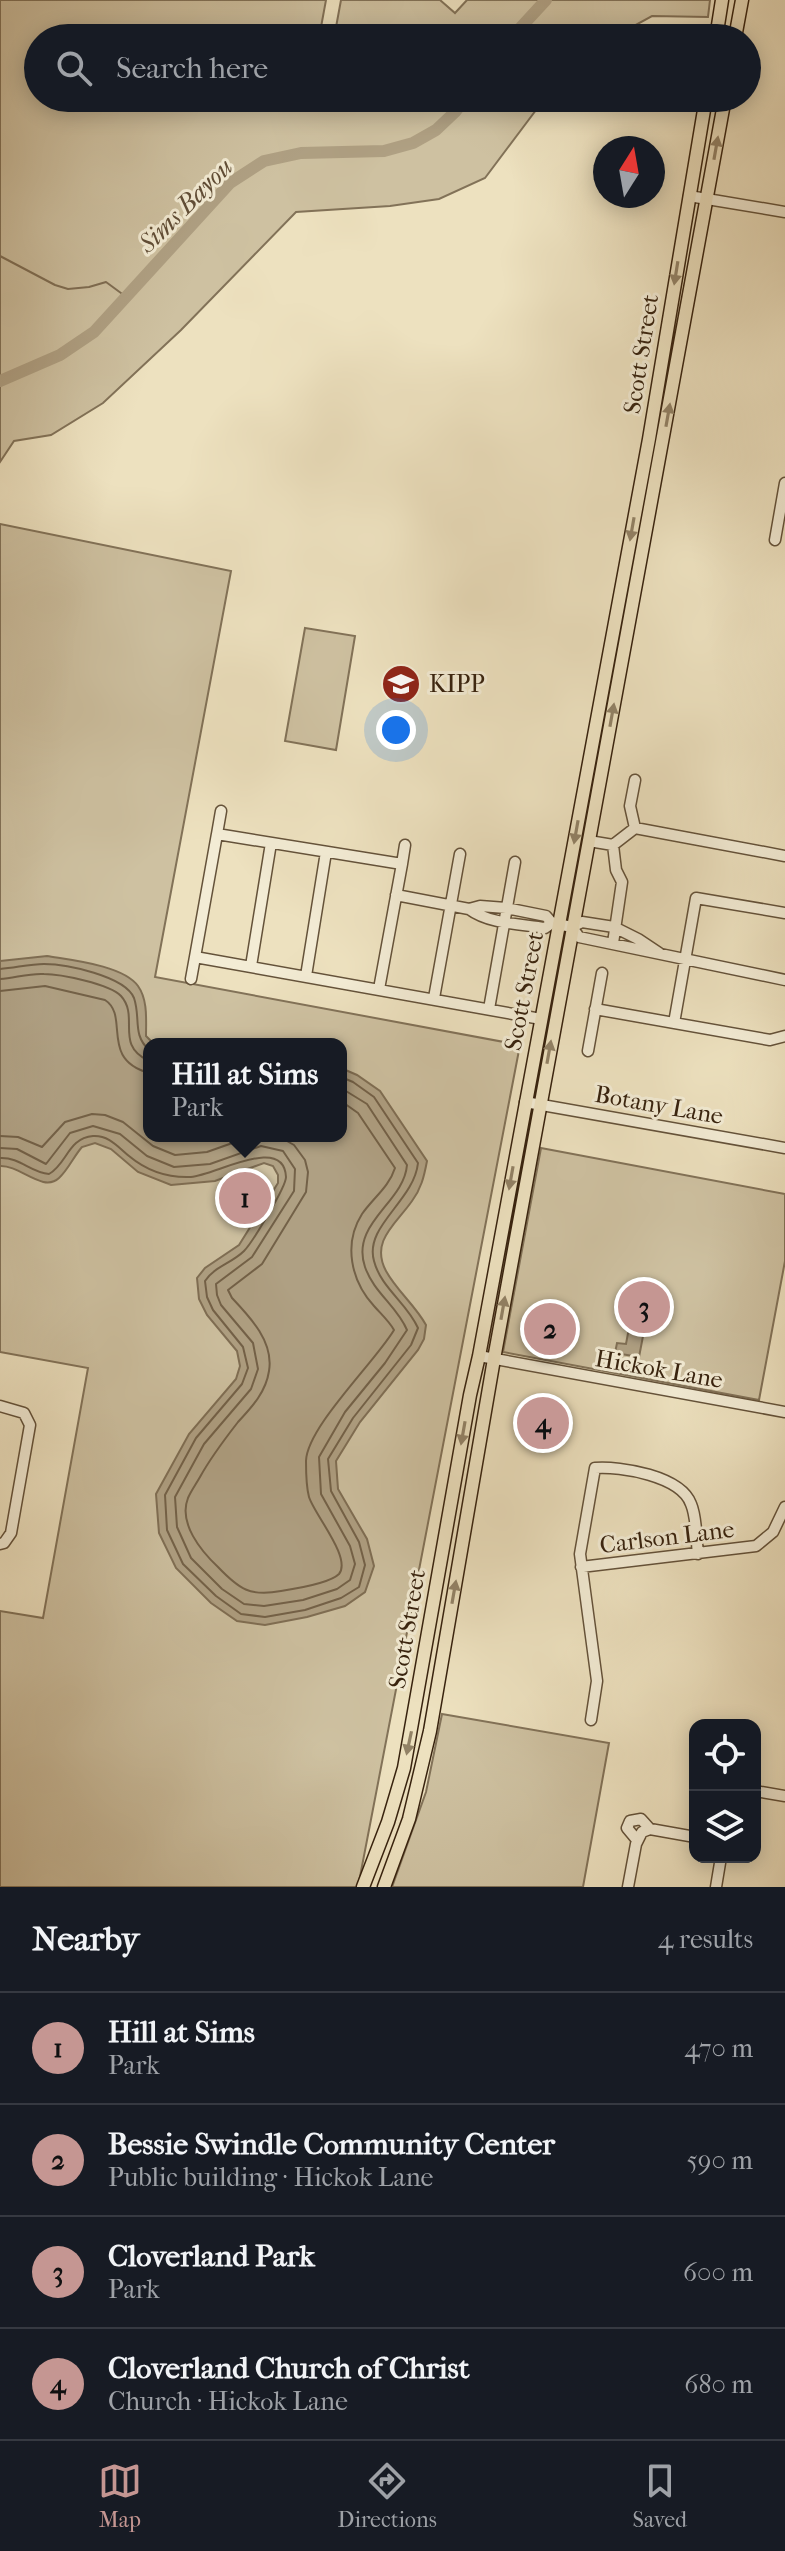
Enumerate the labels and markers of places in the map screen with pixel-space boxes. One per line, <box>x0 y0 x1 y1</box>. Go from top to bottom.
school or university icon: KIPP <box>380 663 422 705</box>
place label: KIPP <box>429 670 485 698</box>
pin: 1 <box>219 1168 271 1228</box>
pin: 3 <box>618 1277 670 1337</box>
pin: 2 <box>524 1299 576 1359</box>
pin: 4 <box>517 1393 569 1453</box>

